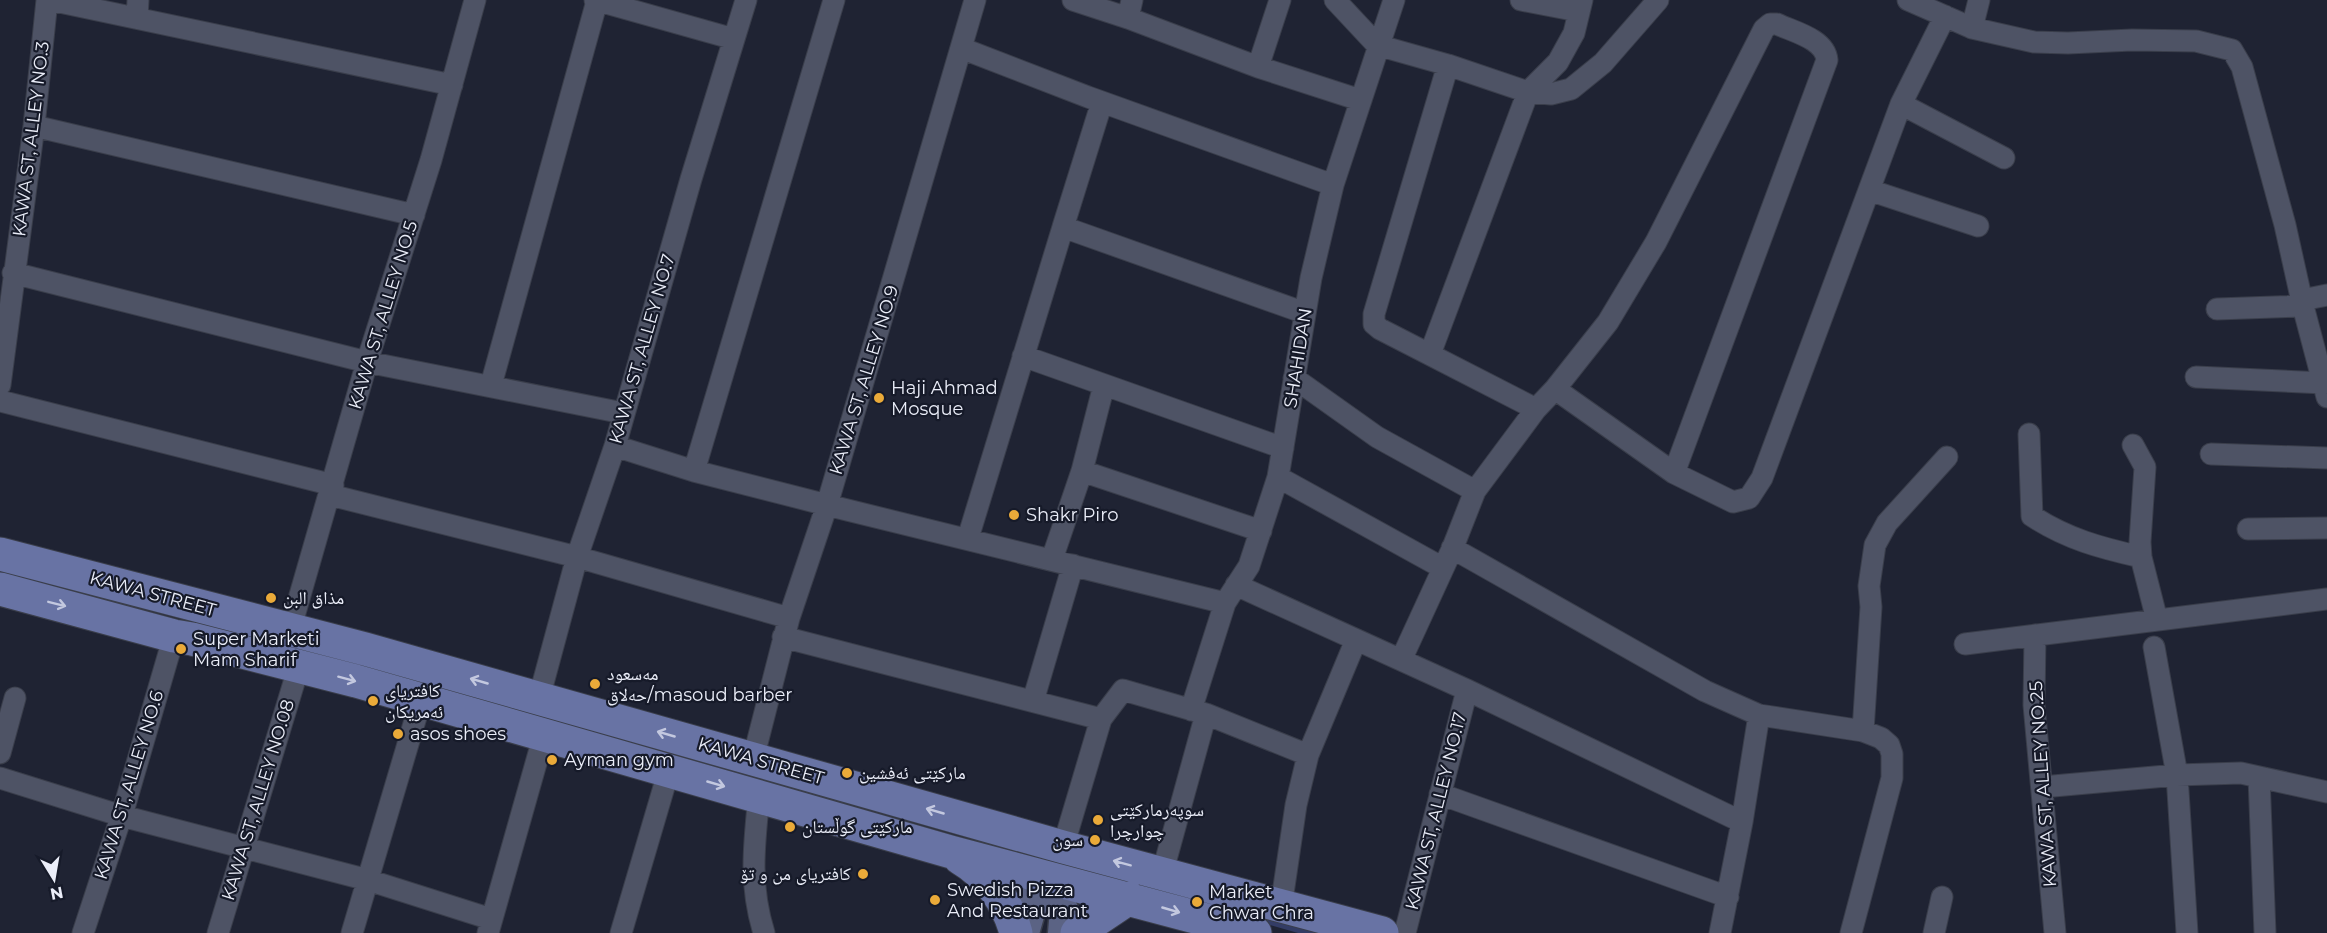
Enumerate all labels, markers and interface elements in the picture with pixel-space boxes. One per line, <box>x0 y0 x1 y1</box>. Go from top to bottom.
street label: KAWA ST, ALLEY NO.3 <box>8 40 54 238</box>
street label: KAWA ST, ALLEY NO.5 <box>344 218 422 412</box>
street label: KAWA ST, ALLEY NO.7 <box>604 252 680 446</box>
street label: KAWA ST, ALLEY NO.9 <box>825 283 903 477</box>
street label: SHAHIDAN <box>1279 306 1317 410</box>
place label: Haji Ahmad Mosque <box>891 377 998 420</box>
marker: Haji Ahmad Mosque <box>872 391 886 405</box>
place label: Shakr Piro <box>1026 504 1118 526</box>
marker: Shakr Piro <box>1007 508 1021 522</box>
street label: KAWA STREET <box>87 567 219 622</box>
place label: مذاق البن <box>283 587 344 609</box>
marker: مذاق البن <box>264 591 278 605</box>
one-way arrow <box>47 599 66 610</box>
place label: Super Marketi Mam Sharif <box>193 628 319 671</box>
marker: Super Marketi Mam Sharif <box>174 642 188 656</box>
place label: مەسعود حەلاق/masoud barber <box>607 663 793 706</box>
one-way arrow <box>337 674 356 685</box>
one-way arrow <box>469 675 488 686</box>
marker: مەسعود حەلاق/masoud barber <box>588 677 602 691</box>
place label: کافتریای ئەمریکان <box>385 680 443 723</box>
street label: KAWA ST, ALLEY NO.25 <box>2025 680 2061 888</box>
street label: KAWA ST, ALLEY NO.6 <box>90 688 168 882</box>
marker: کافتریای ئەمریکان <box>366 694 380 708</box>
street label: KAWA ST, ALLEY NO.08 <box>217 697 299 903</box>
street label: KAWA ST, ALLEY NO.17 <box>1401 710 1471 912</box>
place label: asos shoes <box>410 723 506 745</box>
marker: asos shoes <box>391 727 405 741</box>
one-way arrow <box>657 728 676 739</box>
street label: KAWA STREET <box>695 732 827 790</box>
place label: Ayman gym <box>564 749 674 771</box>
marker: Ayman gym <box>545 753 559 767</box>
place label: مارکێتی ئەفشین <box>859 762 966 784</box>
marker: مارکێتی ئەفشین <box>840 766 854 780</box>
one-way arrow <box>706 779 725 790</box>
place label: سوپەرمارکێتی چوارچرا <box>1110 799 1204 842</box>
one-way arrow <box>925 804 944 816</box>
marker: سوپەرمارکێتی چوارچرا <box>1091 813 1105 827</box>
place label: مارکێتی گوڵستان <box>802 816 912 838</box>
marker: مارکێتی گوڵستان <box>783 820 797 834</box>
place label: سون <box>1052 829 1083 851</box>
marker: سون <box>1088 833 1102 847</box>
north arrow <box>24 849 84 909</box>
one-way arrow <box>1113 857 1132 868</box>
place label: کافتریای من و تۆ <box>740 863 852 885</box>
marker: کافتریای من و تۆ <box>856 867 870 881</box>
place label: Swedish Pizza And Restaurant <box>947 879 1088 922</box>
place label: Market Chwar Chra <box>1209 881 1314 924</box>
text: N <box>49 883 65 904</box>
marker: Swedish Pizza And Restaurant <box>928 893 942 907</box>
marker: Market Chwar Chra <box>1190 895 1204 909</box>
one-way arrow <box>1161 904 1180 916</box>

